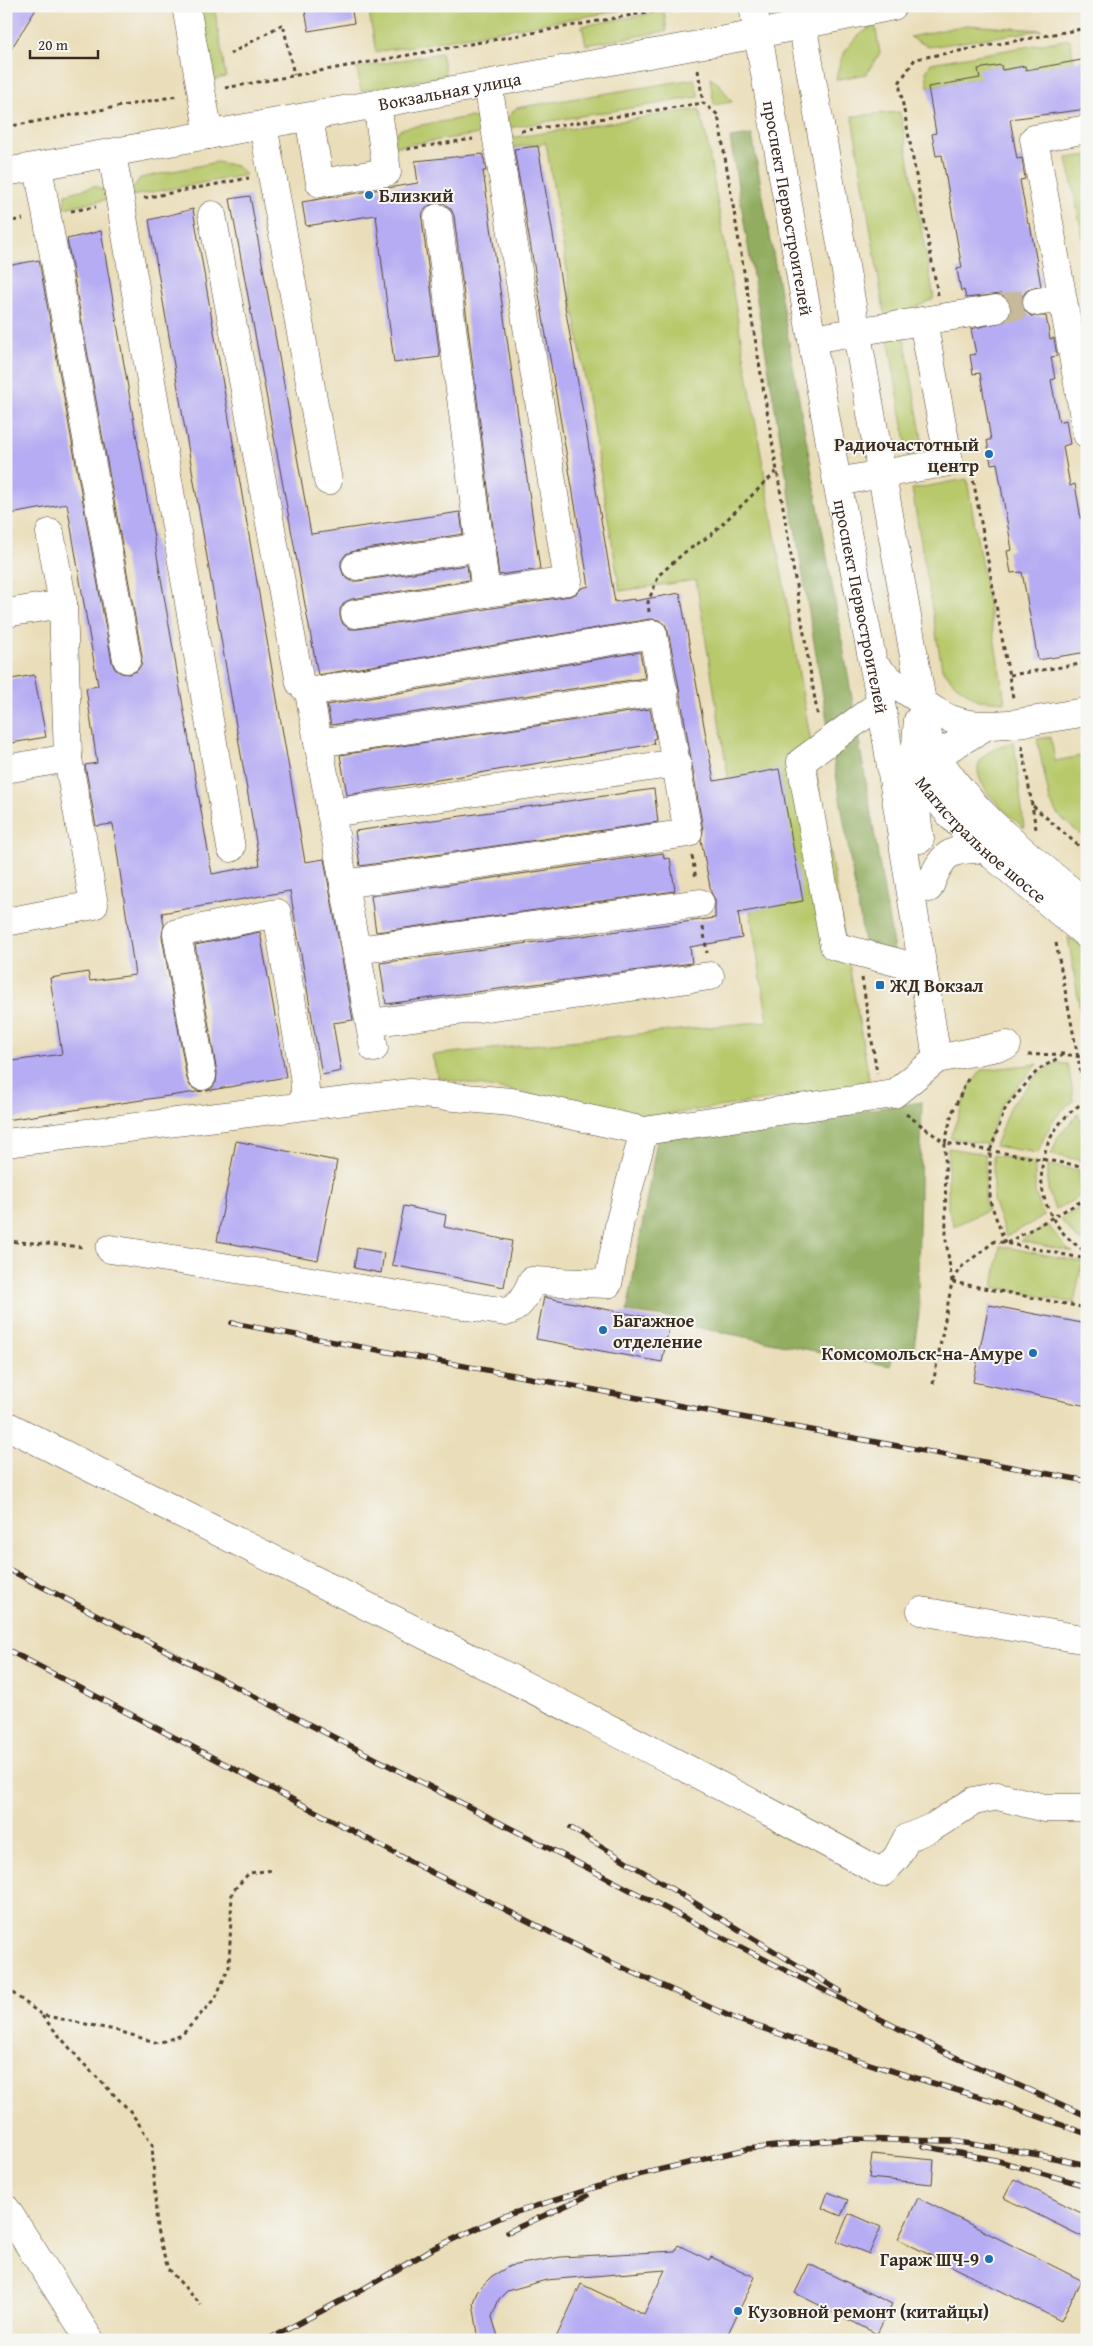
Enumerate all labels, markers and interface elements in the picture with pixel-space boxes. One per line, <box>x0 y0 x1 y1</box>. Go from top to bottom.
scale bar <box>30 28 98 60</box>
text: 20 m <box>38 34 69 55</box>
street label: Вокзальная улица <box>376 64 523 117</box>
street label: проспект Первостроителей <box>756 98 821 318</box>
place label: Близкий <box>379 182 453 209</box>
marker: Близкий <box>363 189 375 201</box>
place label: Радиочастотный центр <box>834 431 979 479</box>
marker: Радиочастотный центр <box>983 448 995 460</box>
street label: проспект Первостроителей <box>827 497 896 716</box>
street label: Магистральное шоссе <box>909 770 1053 909</box>
place label: ЖД Вокзал <box>889 972 984 999</box>
marker: ЖД Вокзал <box>874 979 886 991</box>
place label: Багажное отделение <box>613 1307 703 1355</box>
marker: Багажное отделение <box>597 1324 609 1336</box>
place label: Комсомольск-на-Амуре <box>821 1340 1023 1367</box>
marker: Комсомольск-на-Амуре <box>1027 1347 1039 1359</box>
place label: Гараж ШЧ-9 <box>880 2246 979 2273</box>
marker: Гараж ШЧ-9 <box>983 2253 995 2265</box>
place label: Кузовной ремонт (китайцы) <box>748 2298 989 2325</box>
marker: Кузовной ремонт (китайцы) <box>732 2305 744 2317</box>

